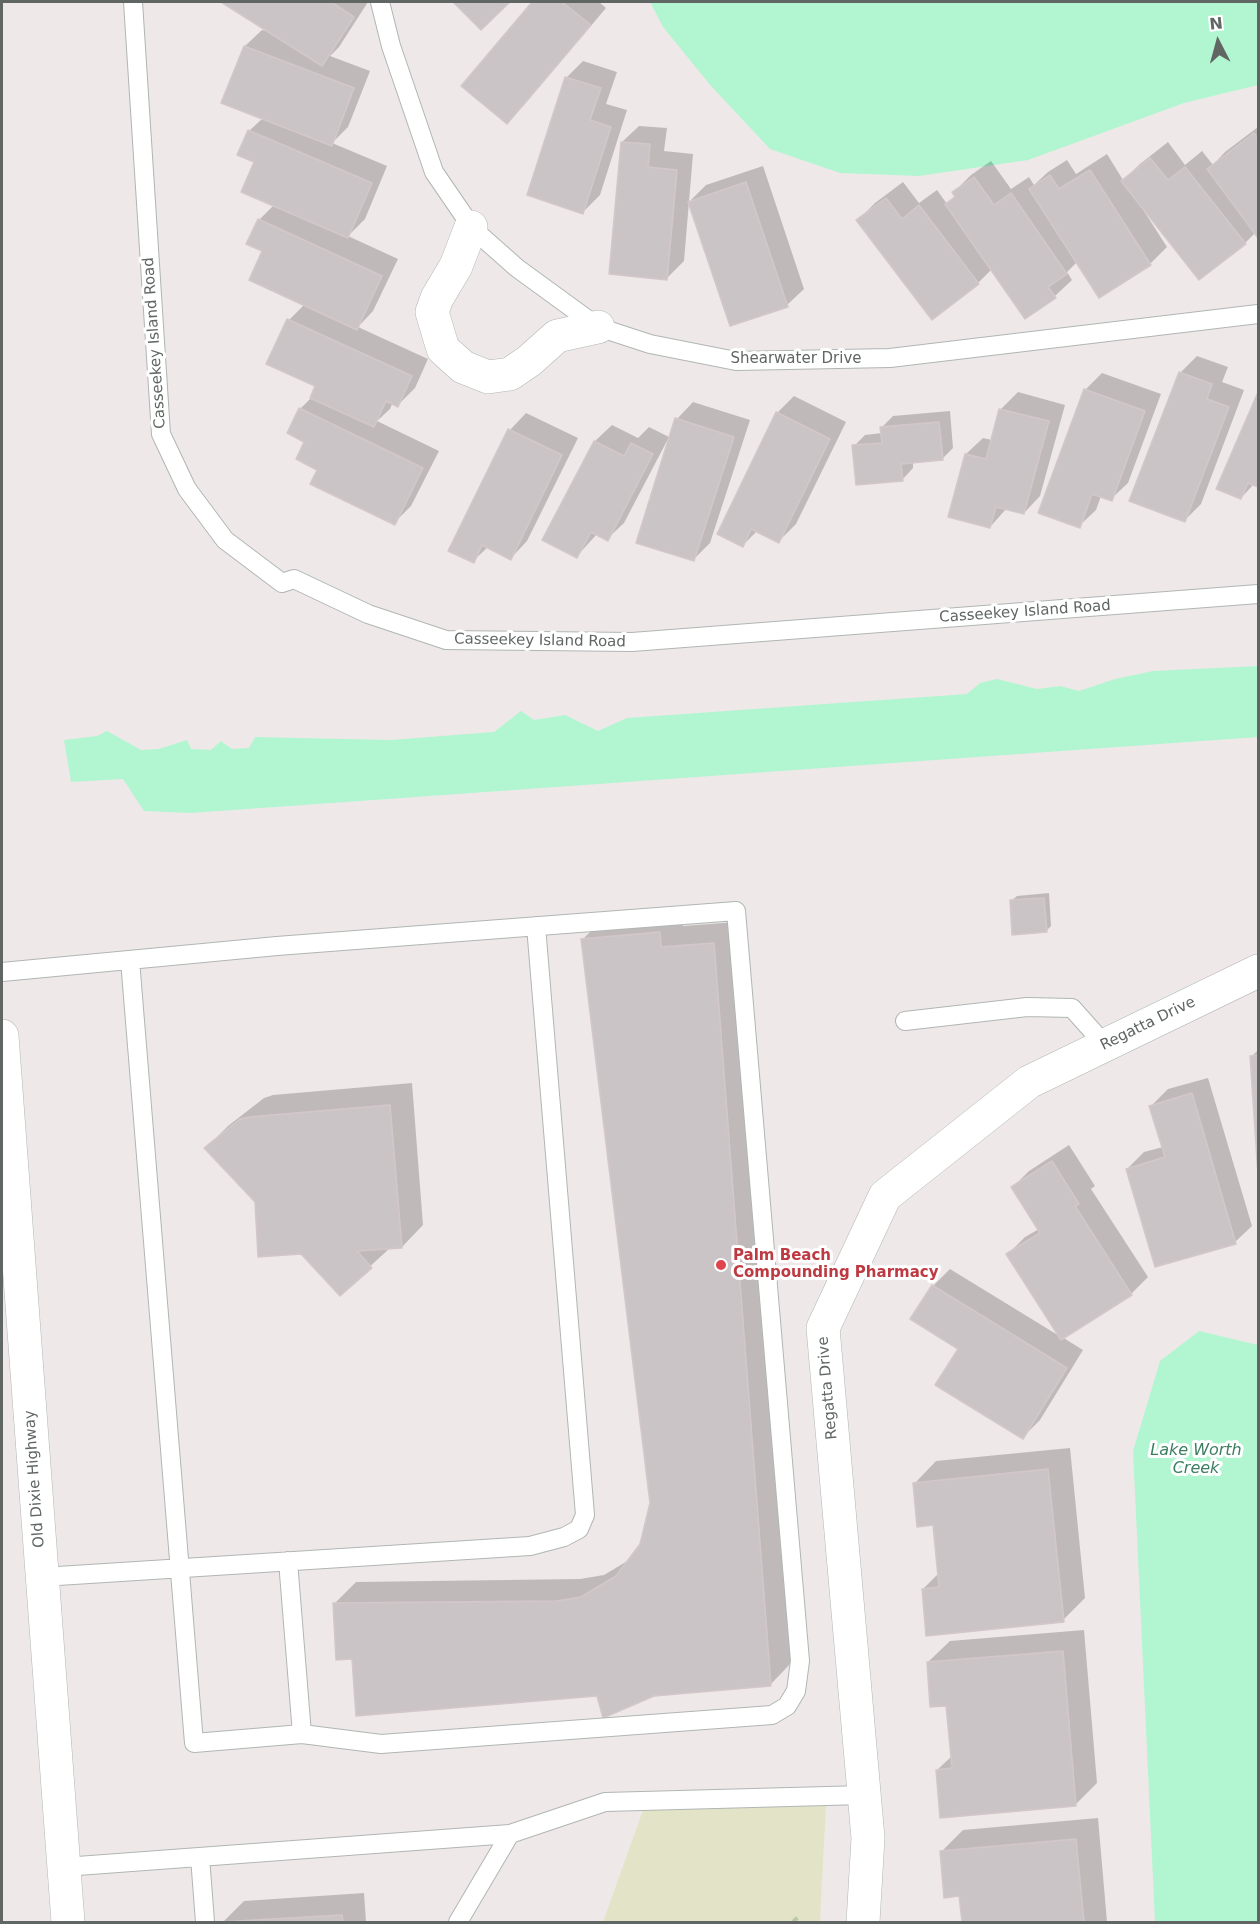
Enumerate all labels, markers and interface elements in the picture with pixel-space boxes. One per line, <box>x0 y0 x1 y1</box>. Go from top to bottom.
north arrow <box>1188 12 1248 72</box>
text: N <box>1208 13 1224 34</box>
street label: Casseekey Island Road <box>140 257 170 429</box>
street label: Shearwater Drive <box>730 350 862 368</box>
street label: Casseekey Island Road <box>939 597 1111 627</box>
street label: Casseekey Island Road <box>454 631 626 651</box>
street label: Regatta Drive <box>1098 993 1198 1055</box>
place label: Palm Beach Compounding Pharmacy <box>733 1247 938 1282</box>
marker: Palm Beach Compounding Pharmacy <box>714 1258 728 1272</box>
street label: Regatta Drive <box>815 1336 841 1440</box>
street label: Old Dixie Highway <box>21 1410 49 1548</box>
water label: Lake Worth Creek <box>1150 1441 1242 1479</box>

